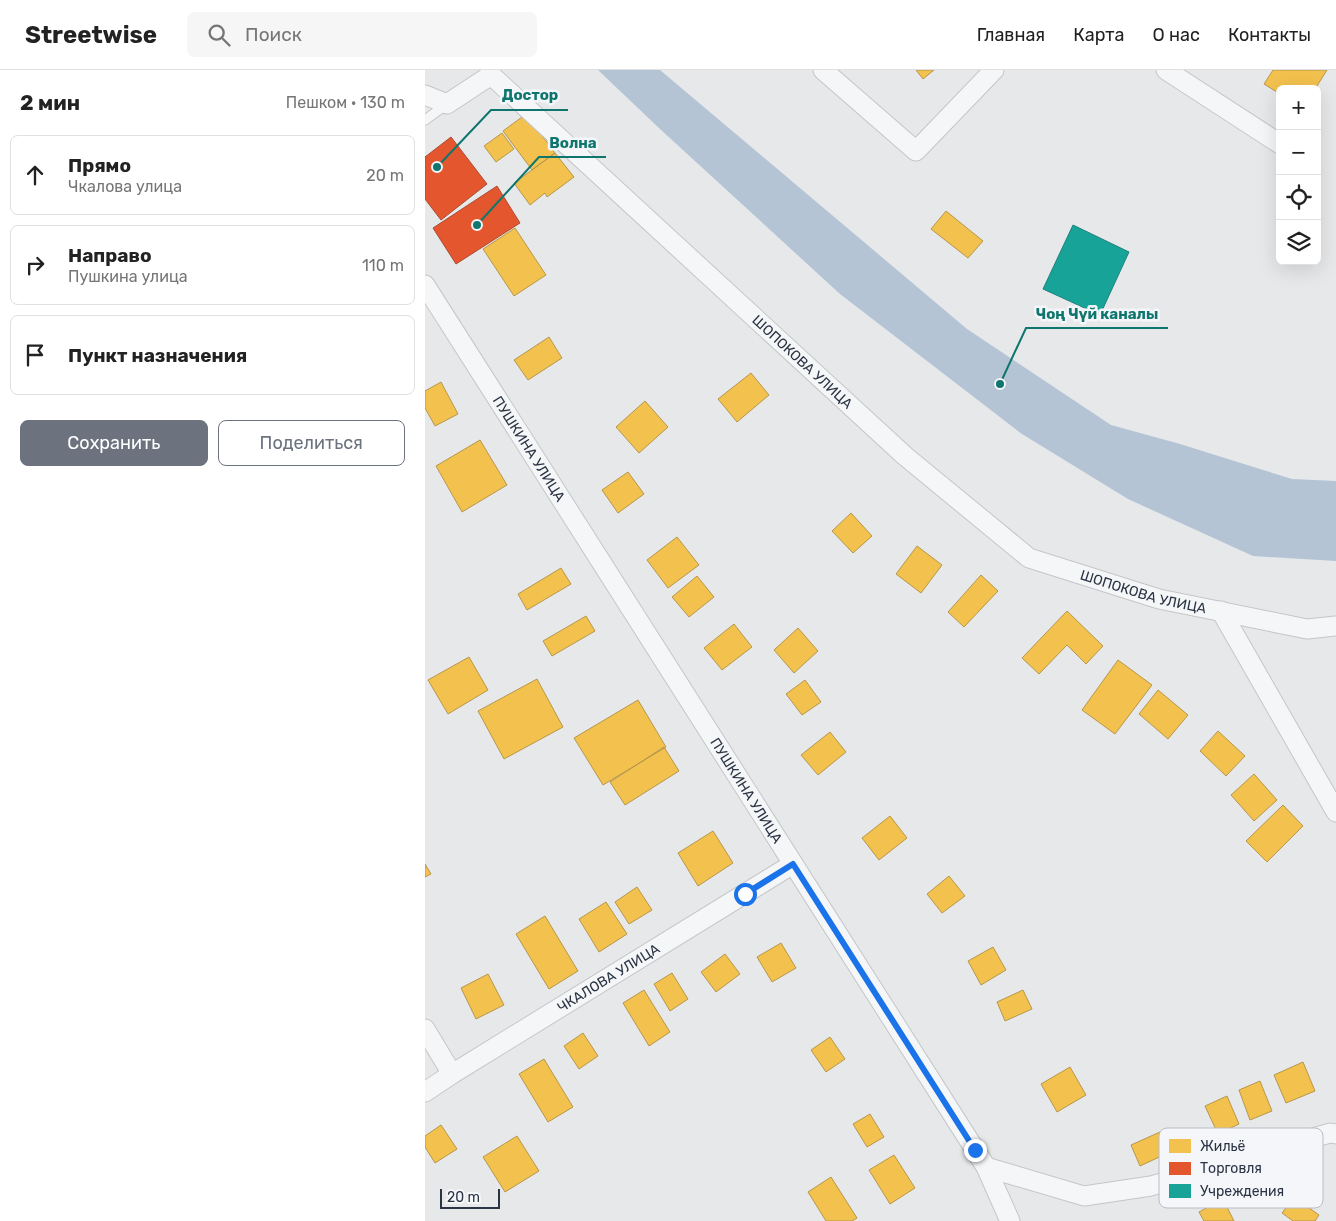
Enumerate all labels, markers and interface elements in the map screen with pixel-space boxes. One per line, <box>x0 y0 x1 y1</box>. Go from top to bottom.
search box <box>187 12 537 57</box>
text: Streetwise <box>25 21 157 49</box>
icon: search <box>205 21 233 49</box>
text: Поиск <box>245 23 302 46</box>
text: Главная <box>977 24 1045 46</box>
text: Карта <box>1073 24 1125 46</box>
text: О нас <box>1153 24 1200 46</box>
text: Контакты <box>1228 24 1311 46</box>
callout: Достор <box>491 80 568 110</box>
map controls <box>1276 85 1321 265</box>
button: + <box>1276 85 1321 130</box>
text: Достор <box>502 86 558 104</box>
text: 2 мин <box>20 90 80 115</box>
text: Пешком · 130 m <box>286 93 405 112</box>
callout: Волна <box>539 127 606 157</box>
button: − <box>1276 130 1321 175</box>
text: Волна <box>549 134 597 152</box>
text: Прямо <box>68 154 131 177</box>
icon: ahead <box>21 161 49 189</box>
text: 20 m <box>366 166 404 185</box>
button: locate <box>1276 175 1321 220</box>
text: Чкалова улица <box>68 177 182 196</box>
button: layers <box>1276 220 1321 265</box>
text: Направо <box>68 244 152 267</box>
icon: right <box>21 251 49 279</box>
text: 110 m <box>362 256 404 275</box>
text: Пушкина улица <box>68 267 188 286</box>
callout: Чоң Чүй каналы <box>1026 298 1168 328</box>
text: Чоң Чүй каналы <box>1036 305 1158 323</box>
street label: ШОПОКОВА УЛИЦА <box>749 311 857 413</box>
icon: arrive <box>21 341 49 369</box>
text: Пункт назначения <box>68 344 247 367</box>
street label: ПУШКИНА УЛИЦА <box>489 393 569 505</box>
button: Сохранить <box>20 420 208 466</box>
button: Поделиться <box>218 420 405 466</box>
street label: ШОПОКОВА УЛИЦА <box>1078 566 1208 617</box>
street label: ПУШКИНА УЛИЦА <box>707 735 787 847</box>
route start <box>734 883 757 906</box>
street label: ЧКАЛОВА УЛИЦА <box>554 940 663 1016</box>
legend <box>1159 1128 1323 1208</box>
text: Жильё <box>1200 1138 1246 1155</box>
route end <box>964 1139 987 1162</box>
text: Торговля <box>1200 1160 1262 1177</box>
text: Учреждения <box>1200 1183 1284 1200</box>
scale bar <box>440 1186 500 1209</box>
text: 20 m <box>447 1189 480 1206</box>

